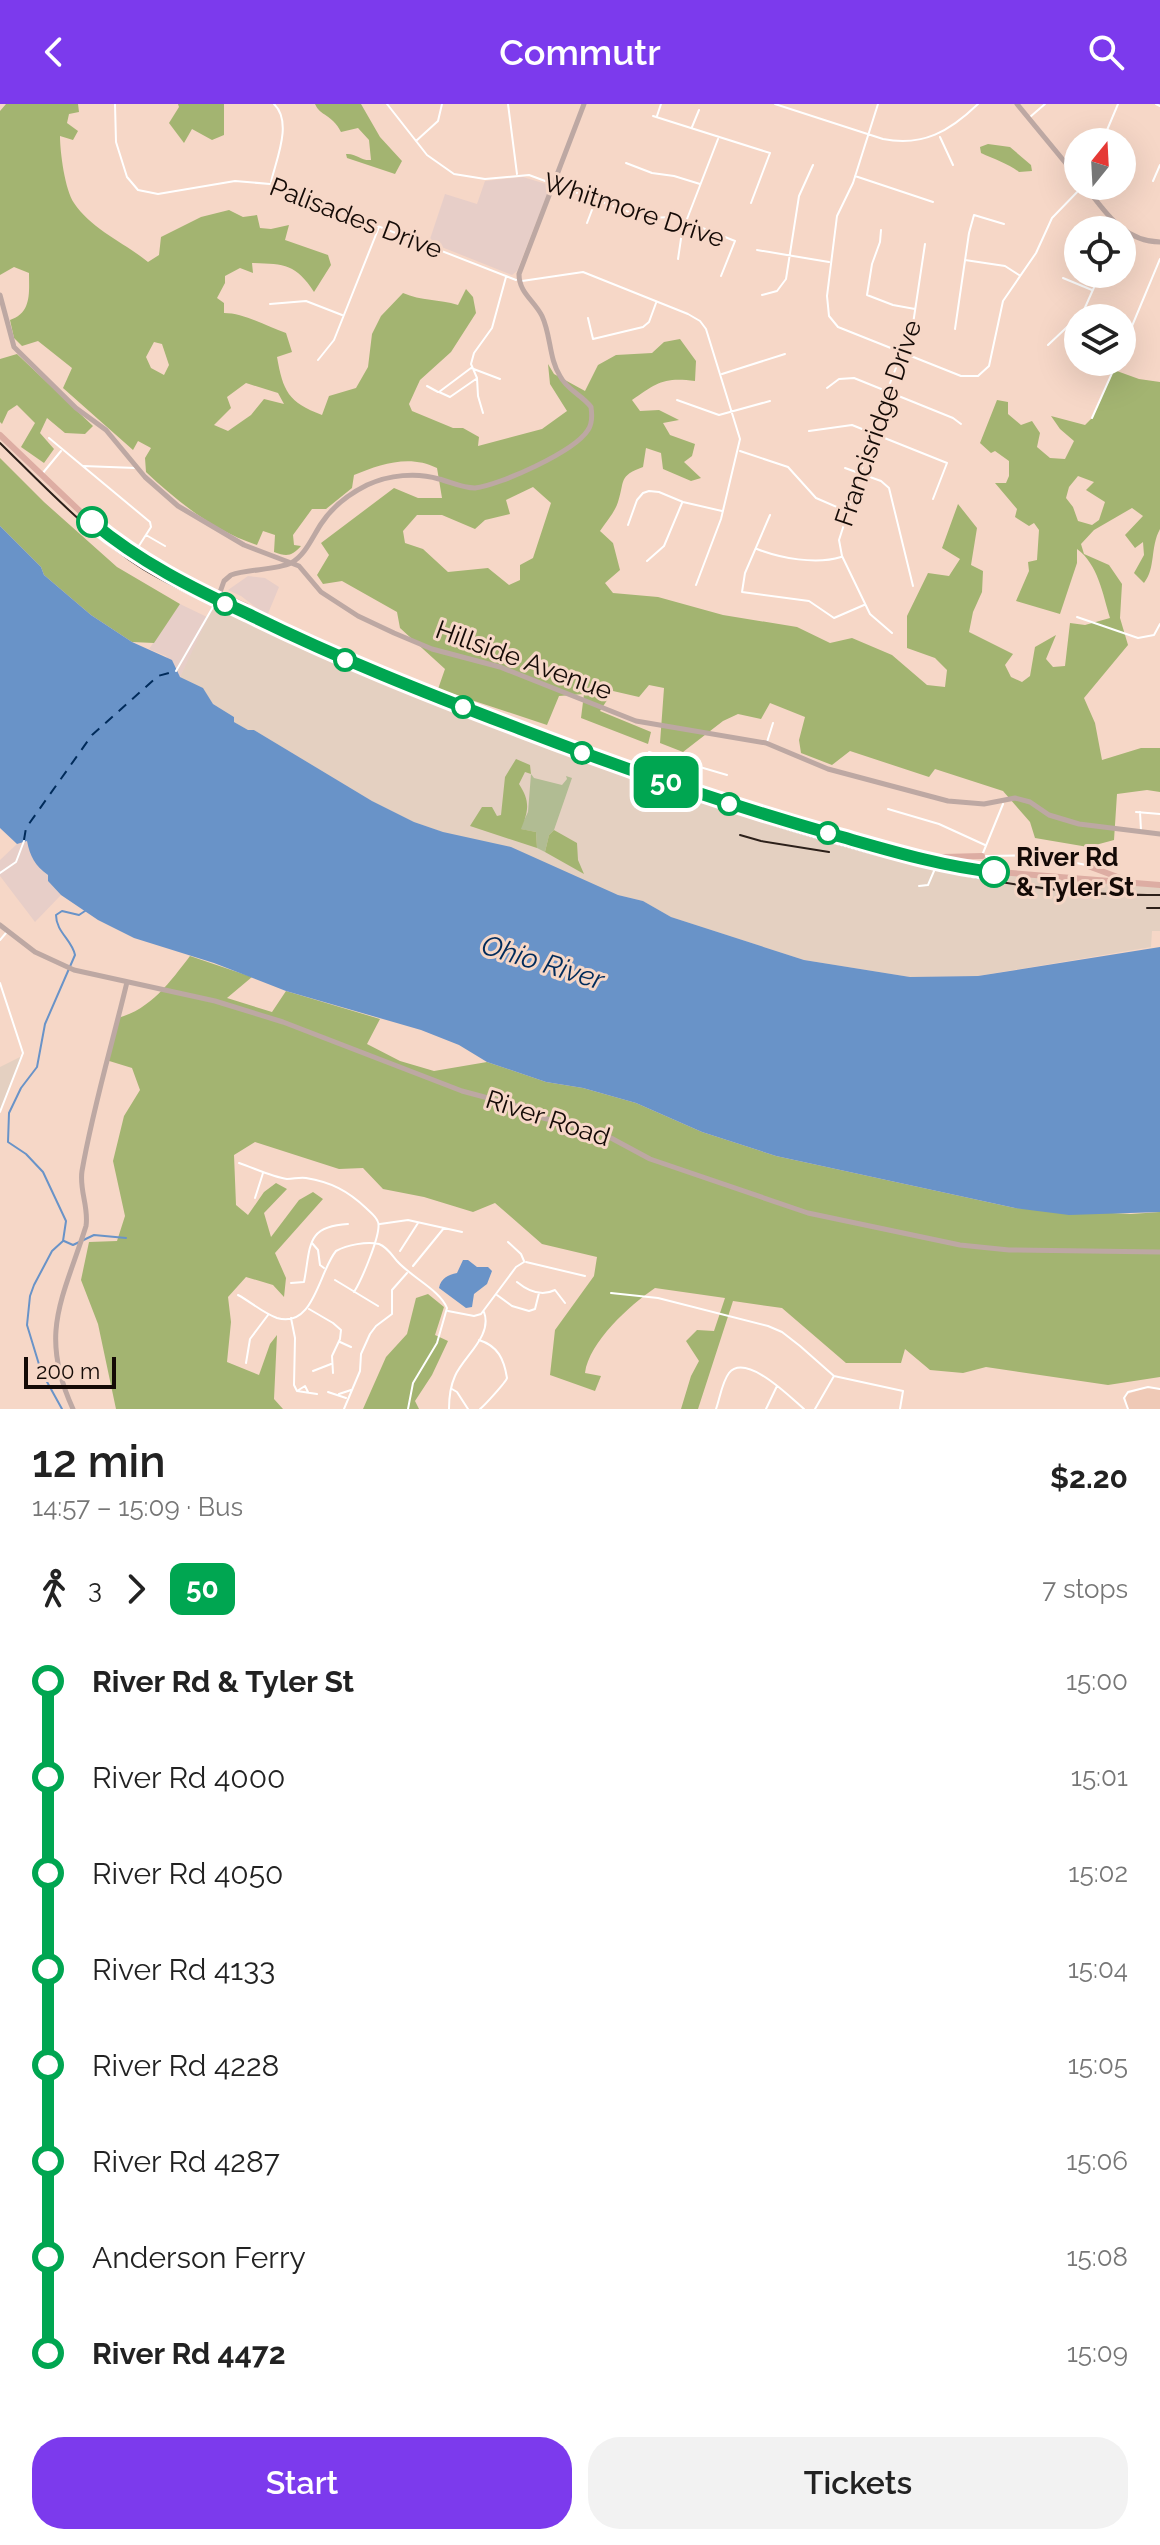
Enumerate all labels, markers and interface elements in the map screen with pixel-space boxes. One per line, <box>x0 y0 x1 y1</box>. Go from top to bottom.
icon: back <box>32 30 76 74</box>
icon: search <box>1084 30 1128 74</box>
text: Commutr <box>499 31 661 73</box>
north arrow <box>1064 128 1136 200</box>
map controls <box>1064 128 1136 376</box>
street label: Whitmore Drive <box>540 167 728 253</box>
street label: Palisades Drive <box>266 171 446 265</box>
button: locate <box>1064 216 1136 288</box>
button: layers <box>1064 304 1136 376</box>
street label: Francisridge Drive <box>829 316 927 530</box>
unlabelled marker <box>77 507 107 537</box>
unlabelled marker <box>214 593 236 615</box>
street label: Hillside Avenue <box>432 614 616 706</box>
unlabelled marker <box>334 649 356 671</box>
unlabelled marker <box>452 696 474 718</box>
unlabelled marker <box>571 742 593 764</box>
line badge: 50 <box>630 756 702 808</box>
text: 50 <box>650 765 682 798</box>
unlabelled marker <box>718 793 740 815</box>
unlabelled marker <box>817 822 839 844</box>
place label: River Rd & Tyler St <box>1016 842 1134 902</box>
marker: River Rd & Tyler St <box>979 857 1009 887</box>
water label: Ohio River <box>478 928 609 997</box>
street label: River Road <box>482 1084 614 1152</box>
scale bar <box>24 1353 116 1389</box>
text: 200 m <box>36 1358 100 1384</box>
text: 12 min <box>32 1436 165 1487</box>
text: $2.20 <box>1050 1460 1128 1495</box>
text: 14:57 – 15:09 · Bus <box>32 1492 243 1522</box>
icon: walk <box>32 1567 76 1611</box>
icon: forward <box>114 1567 158 1611</box>
text: 50 <box>186 1572 219 1605</box>
text: 3 <box>88 1574 102 1604</box>
text: 7 stops <box>1042 1574 1128 1604</box>
text: River Rd & Tyler St <box>92 1664 354 1699</box>
text: 15:00 <box>1066 1666 1128 1696</box>
text: River Rd 4000 <box>92 1760 285 1795</box>
text: 15:01 <box>1071 1762 1128 1792</box>
text: River Rd 4050 <box>92 1856 283 1891</box>
text: 15:02 <box>1068 1858 1128 1888</box>
text: River Rd 4133 <box>92 1952 275 1987</box>
text: 15:04 <box>1068 1954 1128 1984</box>
text: River Rd 4228 <box>92 2048 279 2083</box>
text: 15:05 <box>1068 2050 1128 2080</box>
text: River Rd 4287 <box>92 2144 280 2179</box>
text: 15:06 <box>1066 2146 1128 2176</box>
text: Anderson Ferry <box>92 2240 306 2275</box>
text: 15:08 <box>1066 2242 1128 2272</box>
text: River Rd 4472 <box>92 2336 286 2371</box>
text: 15:09 <box>1067 2338 1128 2368</box>
button: Start <box>32 2437 572 2529</box>
button: Tickets <box>588 2437 1128 2529</box>

